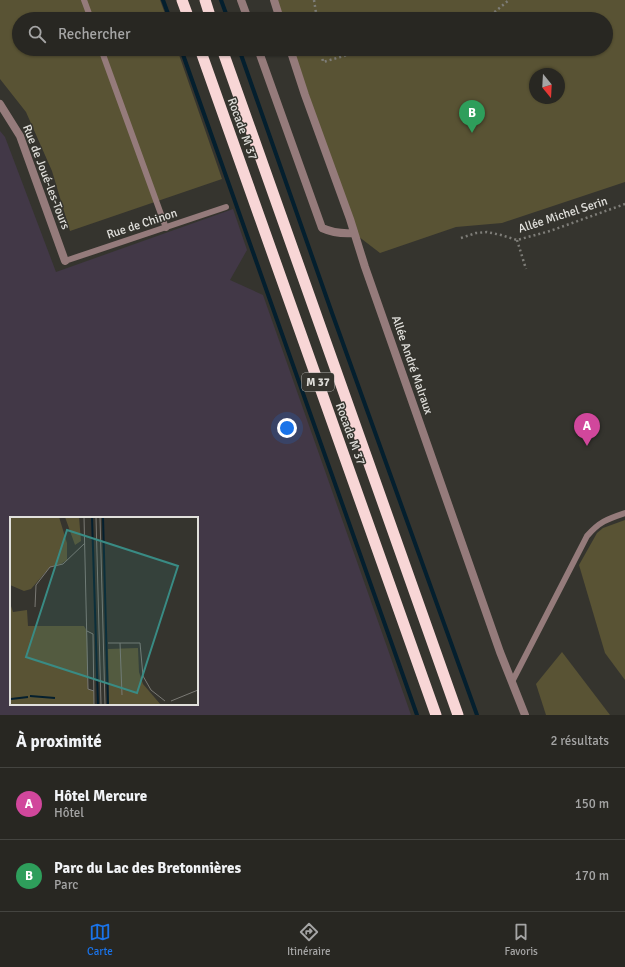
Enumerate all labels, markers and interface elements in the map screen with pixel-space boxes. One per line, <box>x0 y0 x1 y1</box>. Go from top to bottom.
search box <box>12 12 613 56</box>
icon: search <box>26 23 48 45</box>
text: Rechercher <box>58 25 131 43</box>
north arrow <box>529 68 565 104</box>
street label: Rocade M 37 <box>224 96 260 162</box>
pin: B <box>459 100 485 133</box>
street label: Rue de Joué-les-Tours <box>19 122 73 232</box>
street label: Allée Michel Serin <box>516 193 610 237</box>
street label: Rue de Chinon <box>105 206 179 242</box>
street label: Allée André Malraux <box>388 314 436 417</box>
road number: M 37 <box>302 373 334 391</box>
street label: Rocade M 37 <box>332 401 368 467</box>
pin: A <box>574 413 600 446</box>
your location <box>277 418 297 438</box>
inset map <box>10 517 198 705</box>
text: À proximité <box>16 731 102 752</box>
text: 2 résultats <box>550 733 609 749</box>
text: Hôtel Mercure <box>54 787 147 805</box>
text: A <box>25 796 33 812</box>
text: 150 m <box>575 796 609 812</box>
text: Hôtel <box>54 805 84 821</box>
text: Parc du Lac des Bretonnières <box>54 859 241 877</box>
text: B <box>25 868 33 884</box>
text: 170 m <box>575 868 609 884</box>
text: Parc <box>54 877 78 893</box>
tab: Carte <box>87 921 113 958</box>
tab: Itinéraire <box>287 921 330 958</box>
tab: Favoris <box>505 921 538 958</box>

